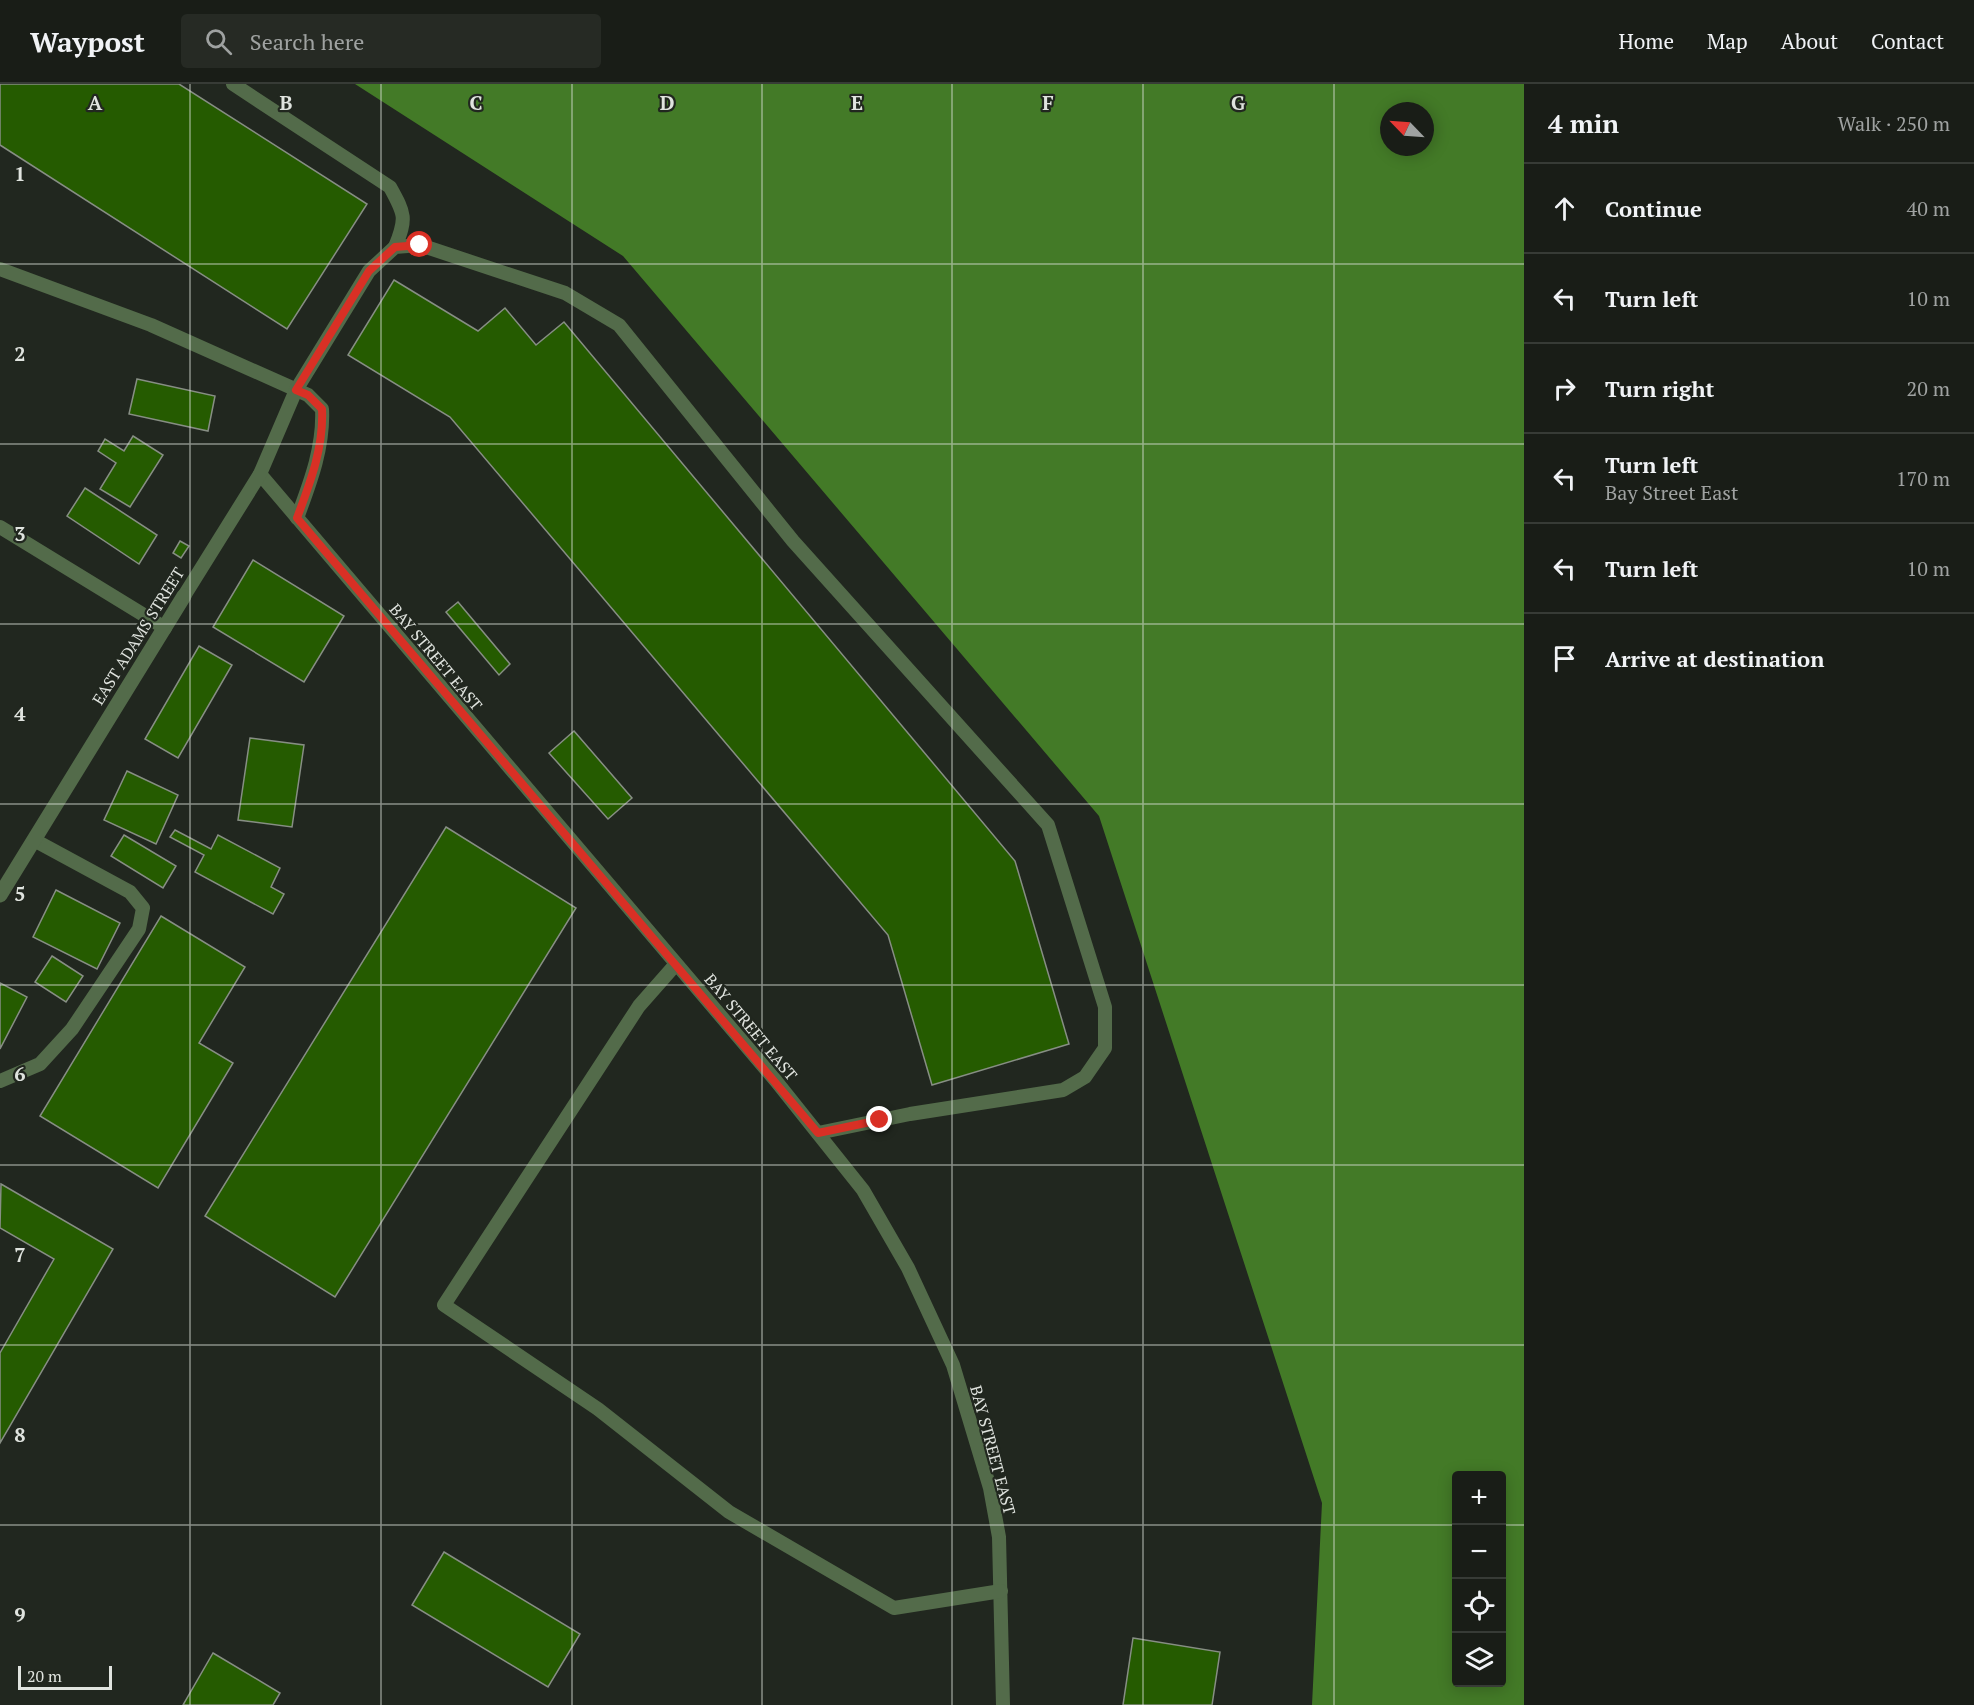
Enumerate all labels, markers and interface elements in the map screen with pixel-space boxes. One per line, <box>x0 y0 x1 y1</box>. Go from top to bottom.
search box <box>181 14 601 68</box>
text: Waypost <box>30 23 145 60</box>
icon: search <box>202 25 235 58</box>
text: Search here <box>250 27 364 56</box>
text: Home <box>1618 27 1674 55</box>
text: Map <box>1707 27 1748 55</box>
text: About <box>1781 27 1838 55</box>
text: Contact <box>1871 27 1944 55</box>
text: A <box>88 89 103 116</box>
text: B <box>280 89 293 116</box>
text: C <box>469 89 483 116</box>
text: D <box>660 89 674 116</box>
text: E <box>851 89 863 116</box>
text: F <box>1042 89 1054 116</box>
text: G <box>1231 89 1245 116</box>
north arrow <box>1380 102 1434 156</box>
text: 4 min <box>1548 106 1619 140</box>
text: Walk · 250 m <box>1838 110 1950 137</box>
text: 1 <box>14 160 26 187</box>
icon: ahead <box>1548 192 1581 225</box>
text: Continue <box>1605 194 1702 223</box>
text: 40 m <box>1907 195 1950 222</box>
route start <box>406 231 432 257</box>
icon: left <box>1548 282 1581 315</box>
text: Turn left <box>1605 284 1698 313</box>
text: 10 m <box>1907 285 1950 312</box>
text: 2 <box>14 340 26 367</box>
icon: right <box>1548 372 1581 405</box>
text: Turn right <box>1605 374 1714 403</box>
text: 20 m <box>1907 375 1950 402</box>
text: Turn left <box>1605 450 1698 479</box>
icon: left <box>1548 462 1581 495</box>
text: 170 m <box>1896 465 1950 492</box>
text: Bay Street East <box>1605 479 1738 506</box>
text: 3 <box>14 520 26 547</box>
icon: left <box>1548 552 1581 585</box>
text: Turn left <box>1605 554 1698 583</box>
text: 10 m <box>1907 555 1950 582</box>
street label: EAST ADAMS STREET <box>87 563 189 709</box>
street label: BAY STREET EAST <box>385 599 487 715</box>
icon: arrive <box>1548 642 1581 675</box>
text: Arrive at destination <box>1605 644 1824 673</box>
text: 4 <box>14 700 26 727</box>
text: 5 <box>14 880 26 907</box>
street label: BAY STREET EAST <box>700 969 802 1085</box>
text: 6 <box>14 1060 26 1087</box>
route end <box>866 1106 892 1132</box>
text: 7 <box>14 1241 26 1268</box>
street label: BAY STREET EAST <box>965 1383 1021 1517</box>
text: 8 <box>14 1421 26 1448</box>
map controls <box>1452 1471 1506 1687</box>
button: + <box>1452 1471 1506 1525</box>
button: − <box>1452 1525 1506 1579</box>
button: locate <box>1452 1579 1506 1633</box>
text: 9 <box>14 1601 26 1628</box>
button: layers <box>1452 1633 1506 1687</box>
scale bar <box>18 1663 112 1690</box>
text: 20 m <box>27 1665 62 1687</box>

